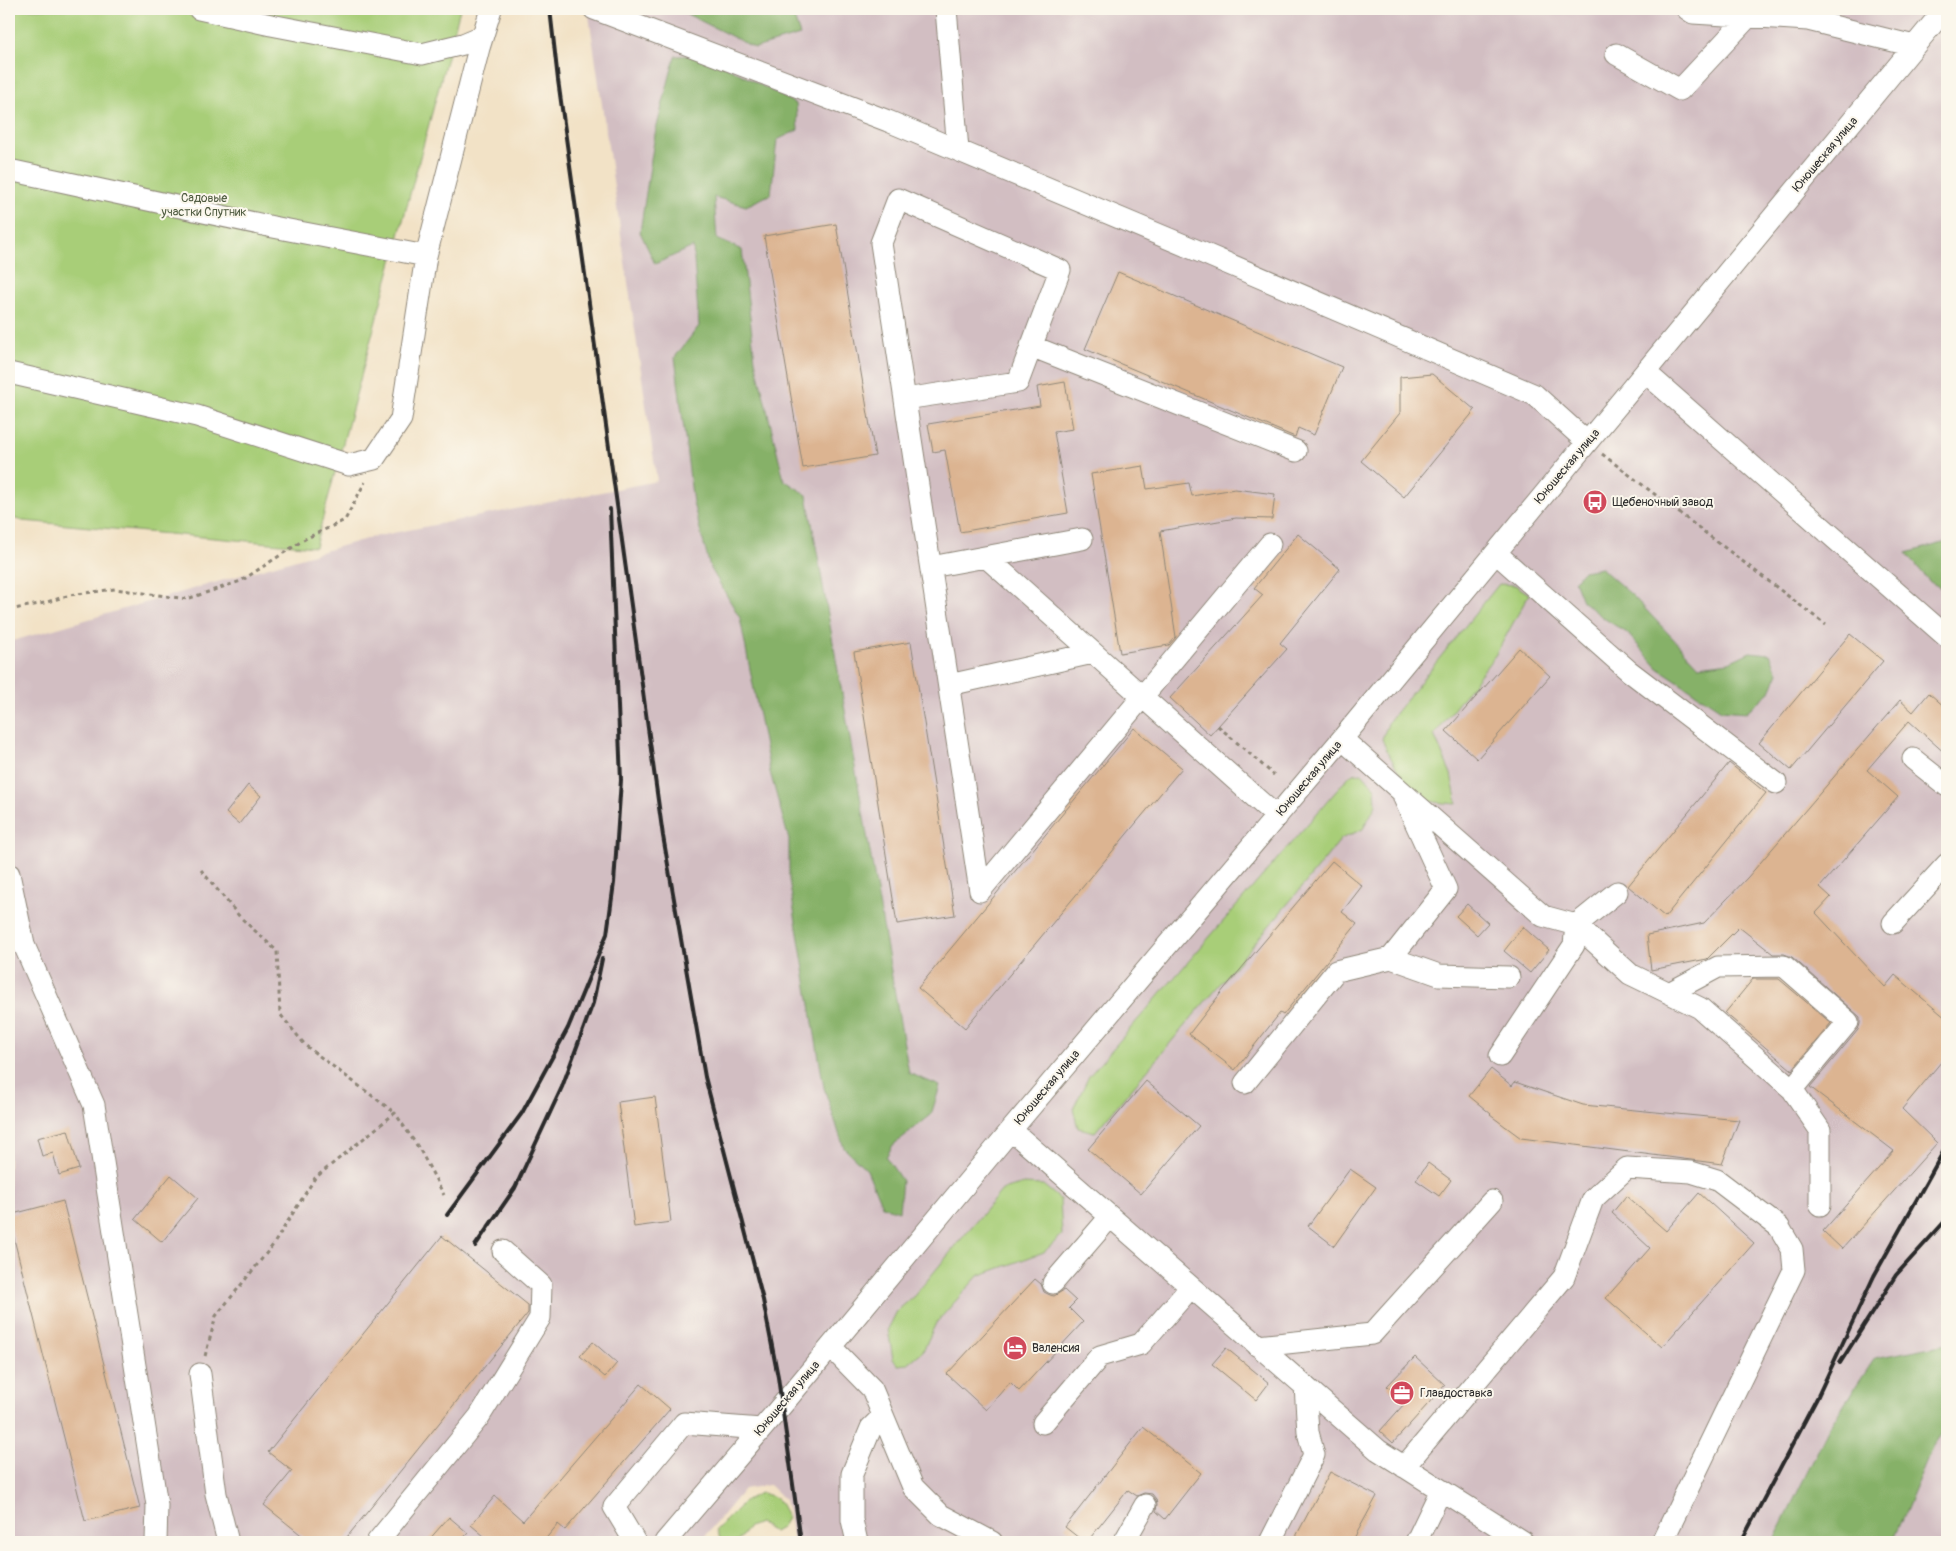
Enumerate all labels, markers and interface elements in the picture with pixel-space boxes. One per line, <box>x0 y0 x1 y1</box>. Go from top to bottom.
street label: Юношеская улица <box>1790 113 1861 195</box>
park label: Садовые участки Спутник <box>161 191 246 220</box>
street label: Юношеская улица <box>1532 425 1603 507</box>
bus stop icon: Щебеночный завод <box>1582 489 1608 515</box>
place label: Щебеночный завод <box>1612 495 1714 510</box>
street label: Юношеская улица <box>1274 737 1345 819</box>
street label: Юношеская улица <box>1012 1046 1083 1128</box>
hotel icon: Валенсия <box>1002 1335 1028 1361</box>
place label: Валенсия <box>1032 1341 1080 1356</box>
street label: Юношеская улица <box>752 1357 823 1439</box>
office icon: Главдоставка <box>1389 1380 1415 1406</box>
place label: Главдоставка <box>1420 1386 1493 1401</box>

